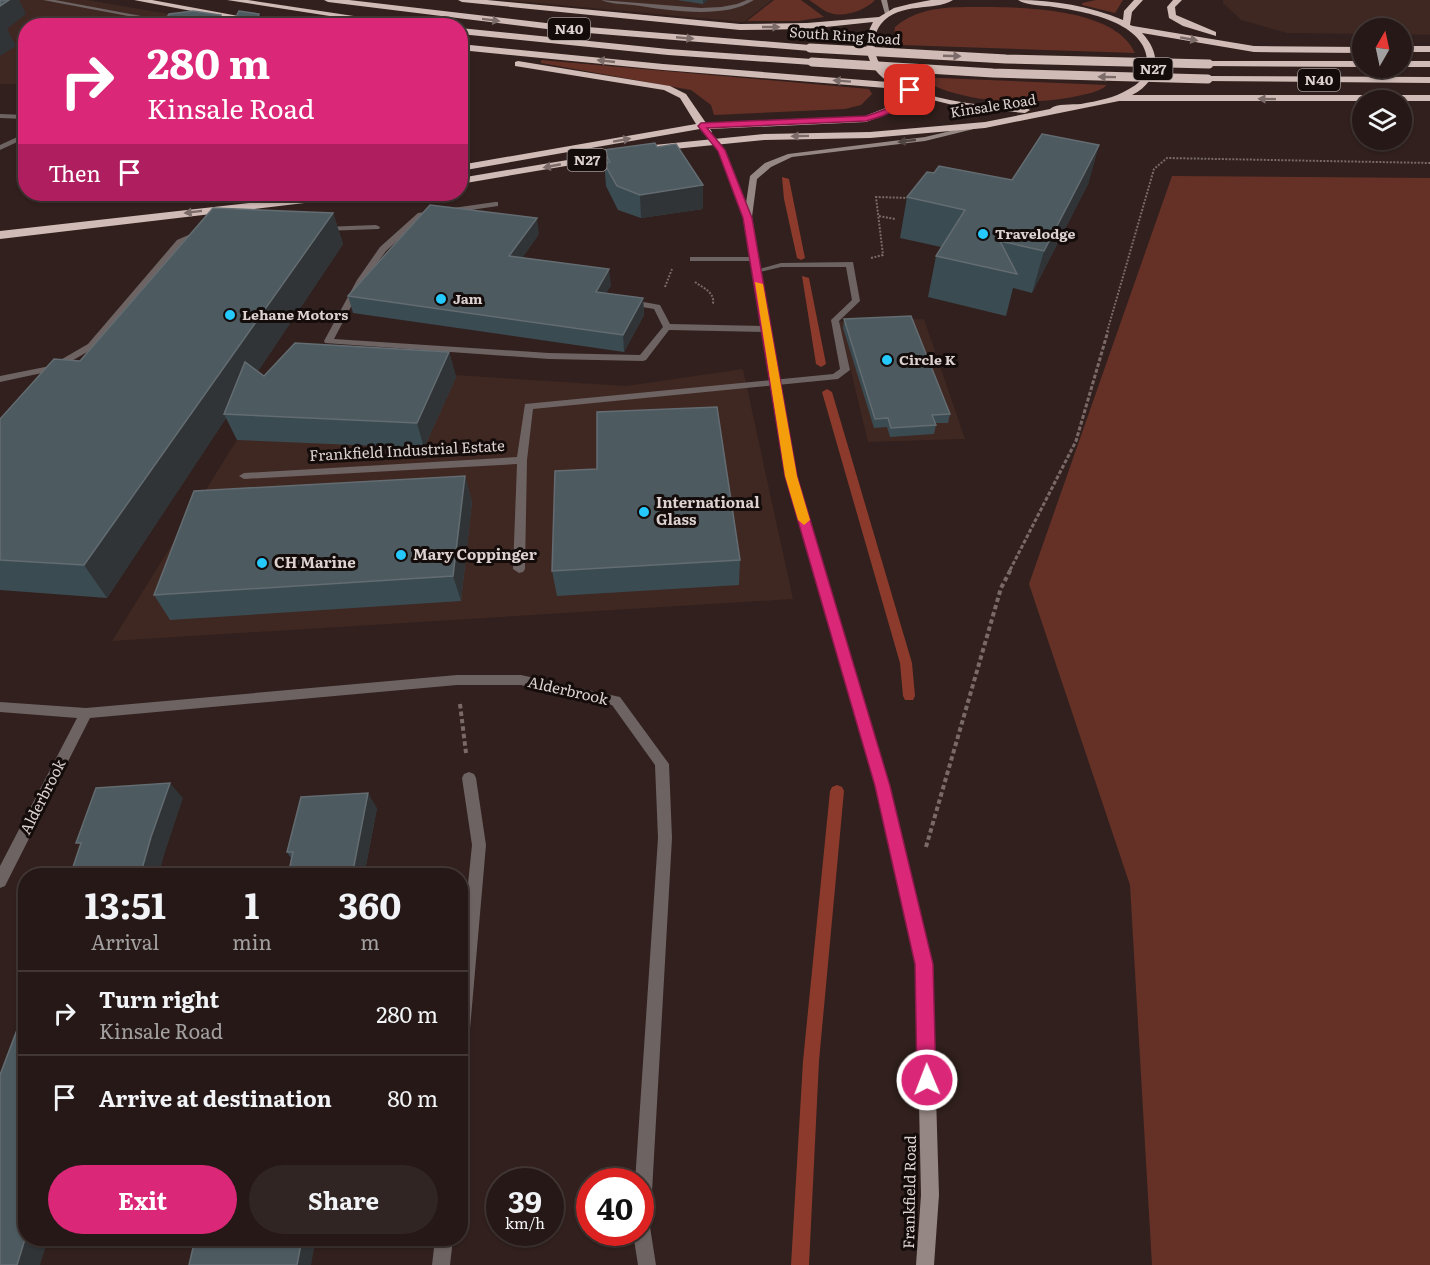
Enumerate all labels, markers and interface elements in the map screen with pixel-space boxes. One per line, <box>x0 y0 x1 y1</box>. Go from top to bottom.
one-way arrow <box>481 15 500 24</box>
road number: N40 <box>548 18 590 40</box>
north arrow <box>1352 18 1412 78</box>
map controls <box>1352 18 1412 150</box>
street label: South Ring Road <box>789 21 902 49</box>
one-way arrow <box>762 22 781 32</box>
text: 280 m <box>147 30 270 92</box>
one-way arrow <box>675 33 694 43</box>
one-way arrow <box>1180 35 1199 44</box>
icon: right <box>48 42 126 120</box>
one-way arrow <box>943 52 962 61</box>
one-way arrow <box>596 56 615 66</box>
road number: N27 <box>1134 58 1172 80</box>
pin <box>884 64 935 115</box>
road number: N40 <box>1298 69 1340 91</box>
one-way arrow <box>1098 72 1117 82</box>
icon: arrive <box>893 73 926 106</box>
one-way arrow <box>832 76 851 86</box>
text: Kinsale Road <box>147 87 314 127</box>
street label: Kinsale Road <box>948 88 1038 122</box>
button: layers <box>1352 90 1412 150</box>
one-way arrow <box>1257 94 1276 104</box>
one-way arrow <box>790 131 809 141</box>
one-way arrow <box>612 135 631 144</box>
one-way arrow <box>898 136 917 146</box>
road number: N27 <box>568 149 606 171</box>
text: Then <box>48 156 101 189</box>
icon: arrive <box>113 156 146 189</box>
one-way arrow <box>543 162 562 171</box>
one-way arrow <box>183 208 202 217</box>
place label: Travelodge <box>995 223 1075 243</box>
marker: Travelodge <box>976 227 990 241</box>
place label: Jam <box>453 288 483 308</box>
marker: Jam <box>434 292 448 306</box>
place label: Lehane Motors <box>242 304 348 324</box>
marker: Lehane Motors <box>223 308 237 322</box>
place label: Circle K <box>899 349 956 369</box>
marker: Circle K <box>880 353 894 367</box>
street label: Frankfield Industrial Estate <box>309 433 505 466</box>
place label: International Glass <box>656 490 760 530</box>
marker: International Glass <box>637 505 651 519</box>
place label: Mary Coppinger <box>413 542 537 565</box>
marker: Mary Coppinger <box>394 548 408 562</box>
place label: CH Marine <box>274 550 356 573</box>
marker: CH Marine <box>255 556 269 570</box>
street label: Alderbrook <box>526 669 612 710</box>
street label: Alderbrook <box>13 754 71 838</box>
text: 13:51 <box>85 877 166 930</box>
text: 1 <box>245 877 259 930</box>
text: 360 <box>338 877 401 930</box>
text: Arrival <box>91 926 159 956</box>
text: min <box>232 926 272 956</box>
text: m <box>360 926 380 956</box>
text: Turn right <box>99 982 219 1015</box>
icon: right <box>48 997 81 1030</box>
text: 280 m <box>376 997 438 1030</box>
text: Kinsale Road <box>99 1015 223 1045</box>
position arrow <box>895 1048 959 1112</box>
icon: arrive <box>48 1081 81 1114</box>
text: Arrive at destination <box>99 1081 332 1114</box>
text: 80 m <box>387 1081 438 1114</box>
street label: Frankfield Road <box>896 1135 921 1249</box>
button: Exit <box>48 1165 237 1234</box>
button: Share <box>249 1165 438 1234</box>
speed limit sign: 40 <box>576 1168 654 1246</box>
text: 39 <box>508 1178 542 1222</box>
text: km/h <box>505 1211 545 1234</box>

